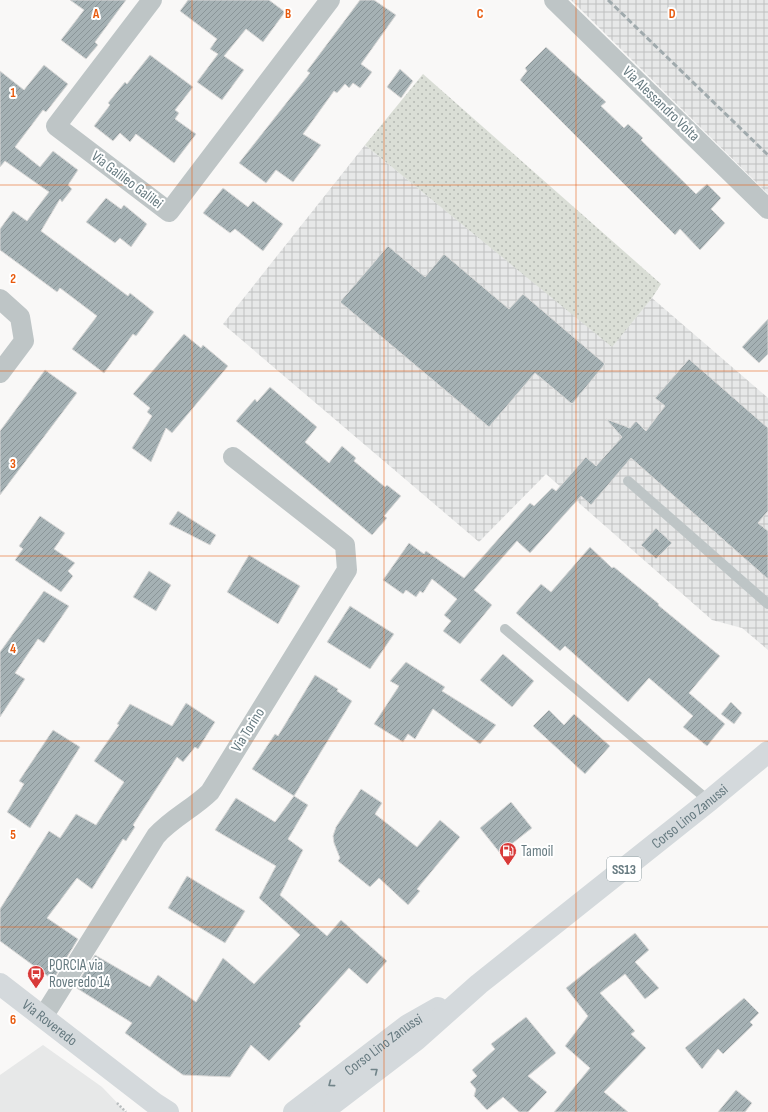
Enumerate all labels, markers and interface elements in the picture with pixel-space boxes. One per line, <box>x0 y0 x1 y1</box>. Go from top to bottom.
text: A <box>92 6 100 22</box>
text: B <box>285 6 291 22</box>
text: C <box>477 6 484 22</box>
text: D <box>669 6 676 22</box>
street label: Via Alessandro Volta <box>618 62 704 146</box>
text: 1 <box>10 85 16 101</box>
street label: Via Galileo Galilei <box>87 147 167 213</box>
text: 2 <box>10 271 16 287</box>
text: 3 <box>10 456 16 472</box>
text: 4 <box>10 641 16 657</box>
street label: Via Torino <box>227 704 269 756</box>
street label: Corso Lino Zanussi <box>647 780 732 853</box>
text: 5 <box>10 827 16 843</box>
fuel station icon: Tamoil <box>498 841 518 866</box>
place label: Tamoil <box>521 842 553 861</box>
road number: SS13 <box>607 857 641 881</box>
place label: PORCIA via Roveredo 14 <box>49 956 110 992</box>
bus stop icon: PORCIA via Roveredo 14 <box>26 964 46 989</box>
street label: Via Roveredo <box>18 995 81 1050</box>
street label: Corso Lino Zanussi <box>340 1009 426 1080</box>
text: 6 <box>10 1012 16 1028</box>
one-way arrow <box>371 1069 378 1076</box>
one-way arrow <box>328 1079 335 1086</box>

